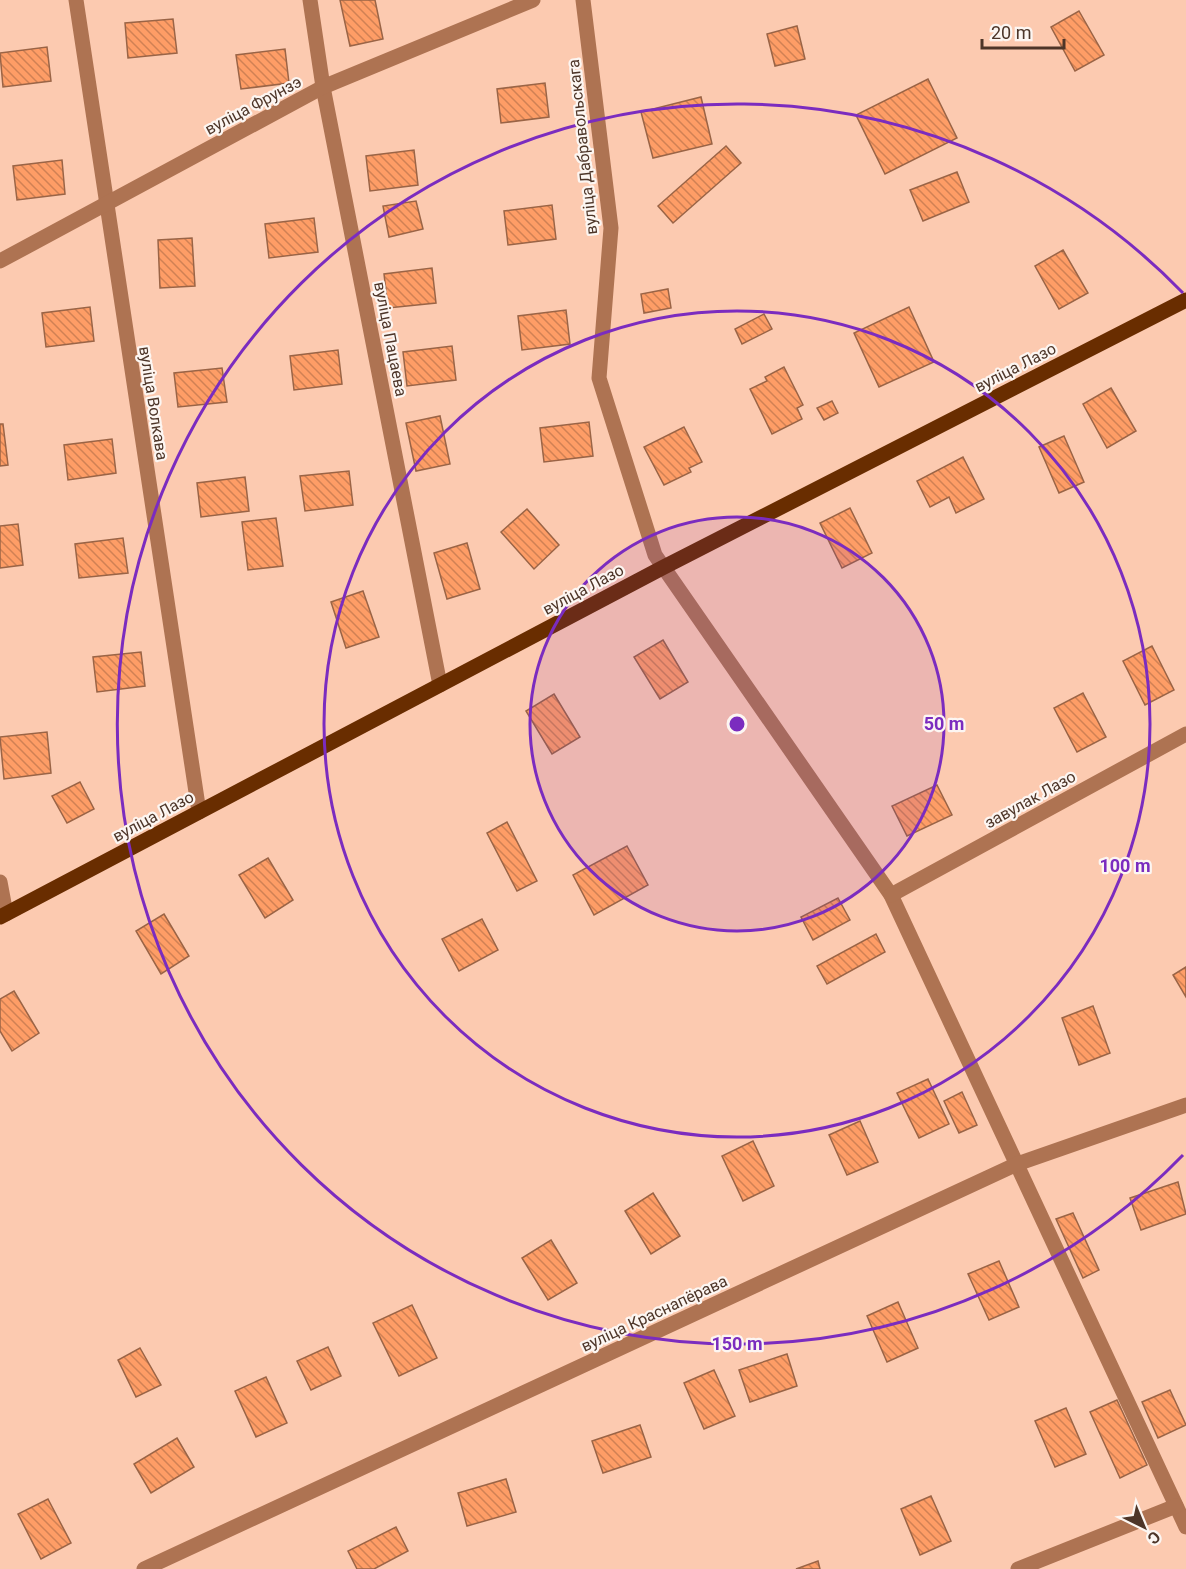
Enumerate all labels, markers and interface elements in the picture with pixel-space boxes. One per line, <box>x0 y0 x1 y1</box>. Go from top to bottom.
scale bar <box>982 12 1064 50</box>
text: 20 m <box>991 22 1031 43</box>
street label: вуліца Дабравольскага <box>564 58 601 235</box>
street label: вуліца Фрунзэ <box>202 72 305 139</box>
street label: вуліца Пацаева <box>370 280 411 398</box>
street label: вуліца Лазо <box>971 339 1059 396</box>
street label: вуліца Волкава <box>135 345 172 461</box>
street label: вуліца Лазо <box>540 560 627 619</box>
text: 50 m <box>924 713 964 734</box>
centre of rings <box>727 714 747 734</box>
street label: завулак Лазо <box>981 767 1079 832</box>
street label: вуліца Лазо <box>110 787 197 846</box>
text: 100 m <box>1099 855 1151 876</box>
street label: вуліца Краснапёрава <box>578 1271 730 1356</box>
text: 150 m <box>711 1333 763 1354</box>
north arrow <box>1114 1497 1174 1557</box>
text: С <box>1144 1527 1164 1548</box>

